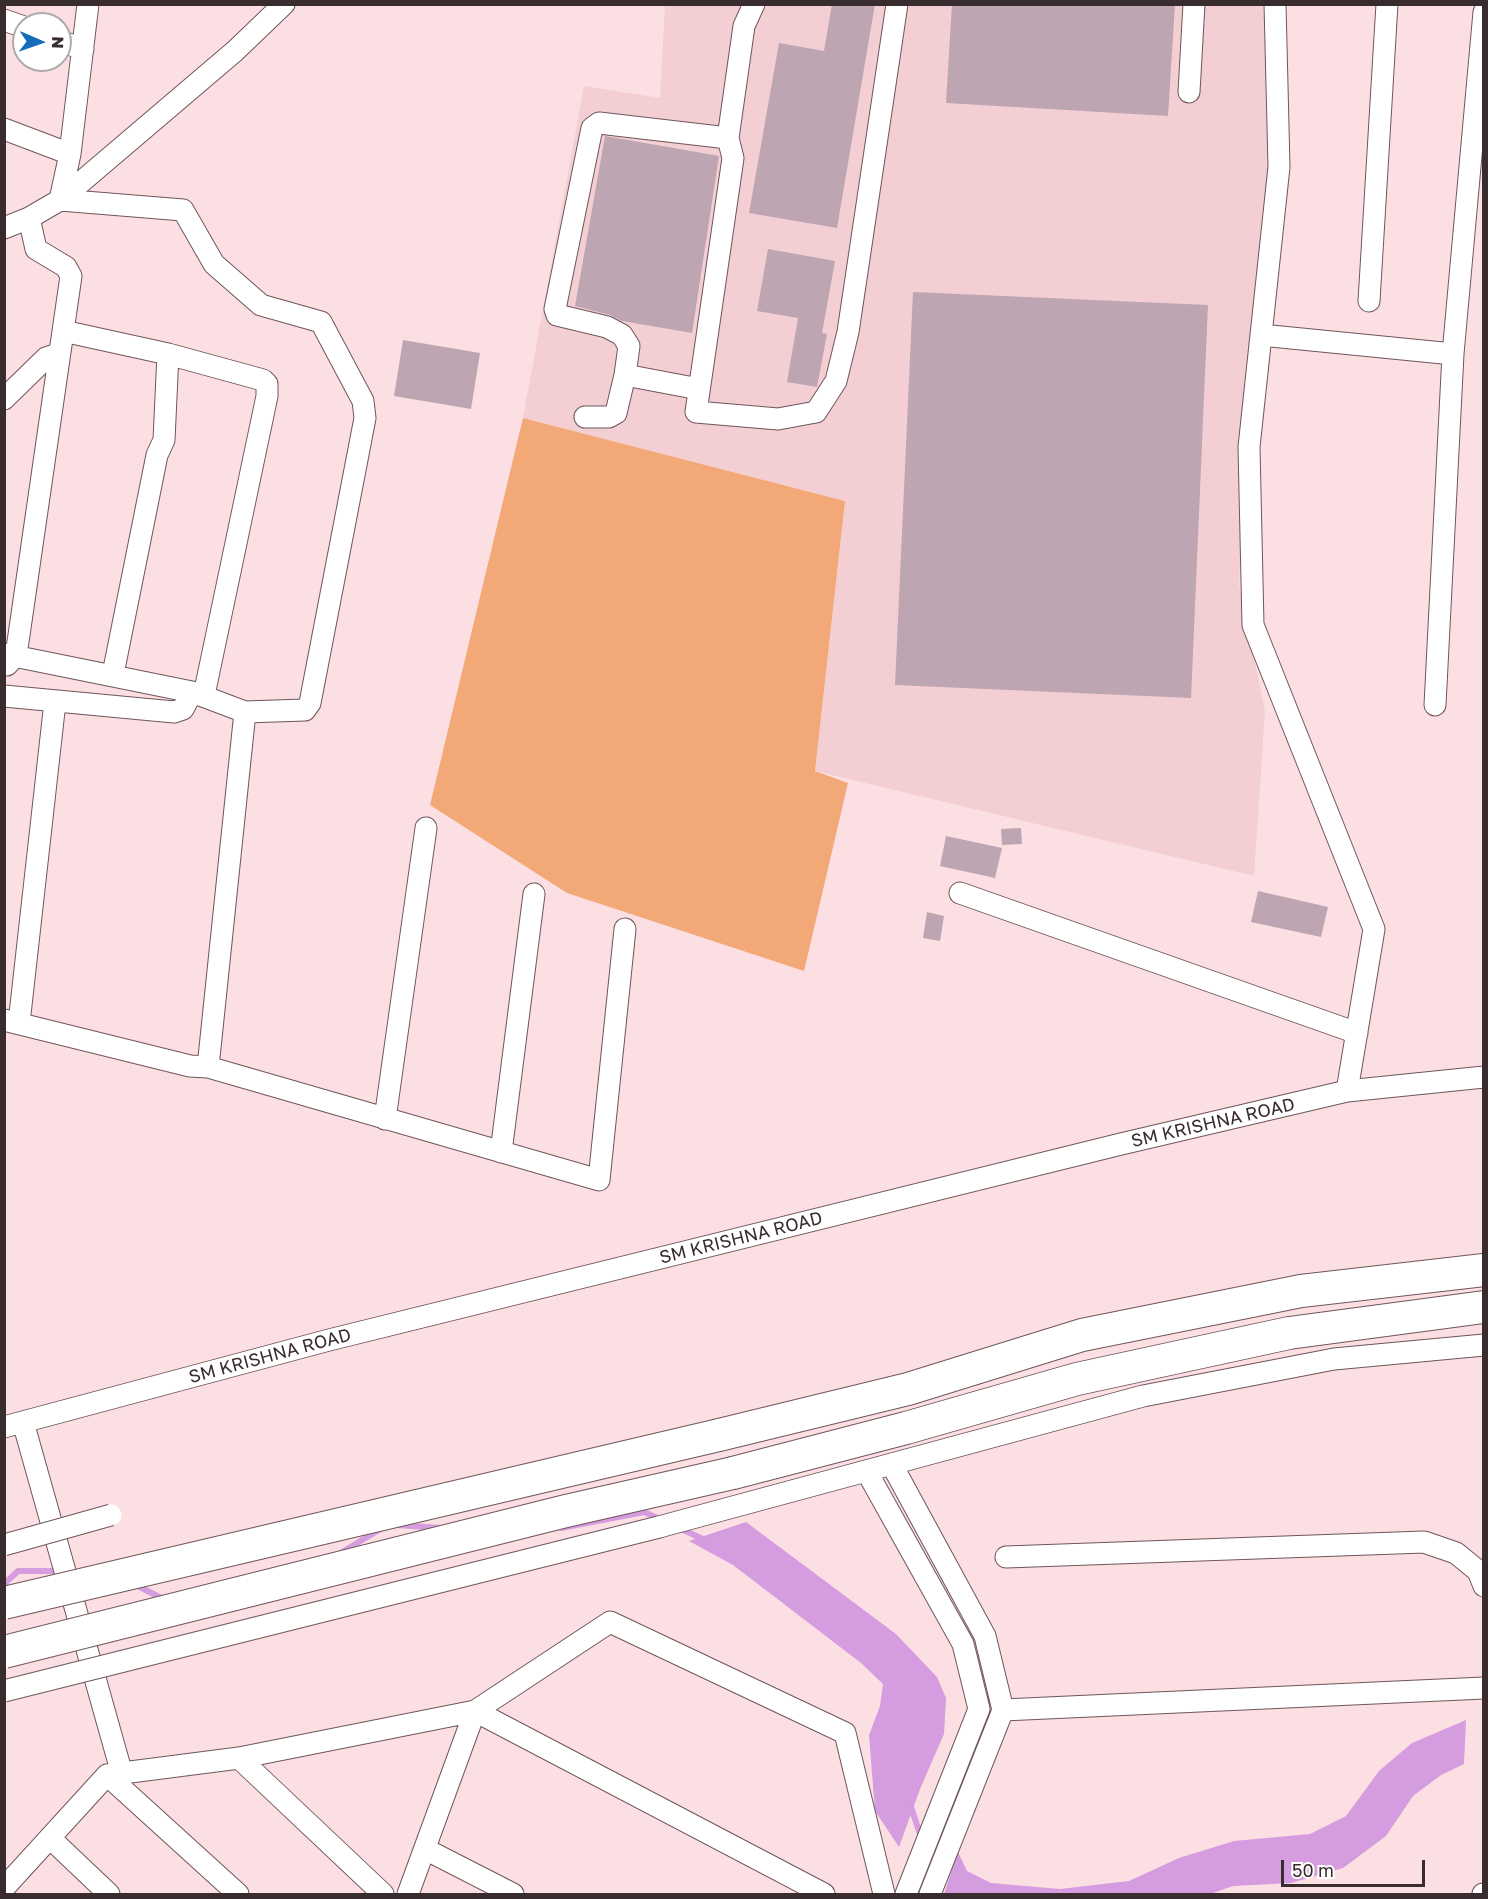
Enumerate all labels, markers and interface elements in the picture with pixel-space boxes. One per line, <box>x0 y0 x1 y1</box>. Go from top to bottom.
north arrow <box>12 12 72 72</box>
text: N <box>48 36 68 49</box>
street label: SM KRISHNA ROAD <box>1129 1094 1297 1152</box>
street label: SM KRISHNA ROAD <box>657 1207 825 1269</box>
street label: SM KRISHNA ROAD <box>186 1324 354 1388</box>
scale bar <box>1284 1848 1428 1886</box>
text: 50 m <box>1292 1859 1334 1881</box>

